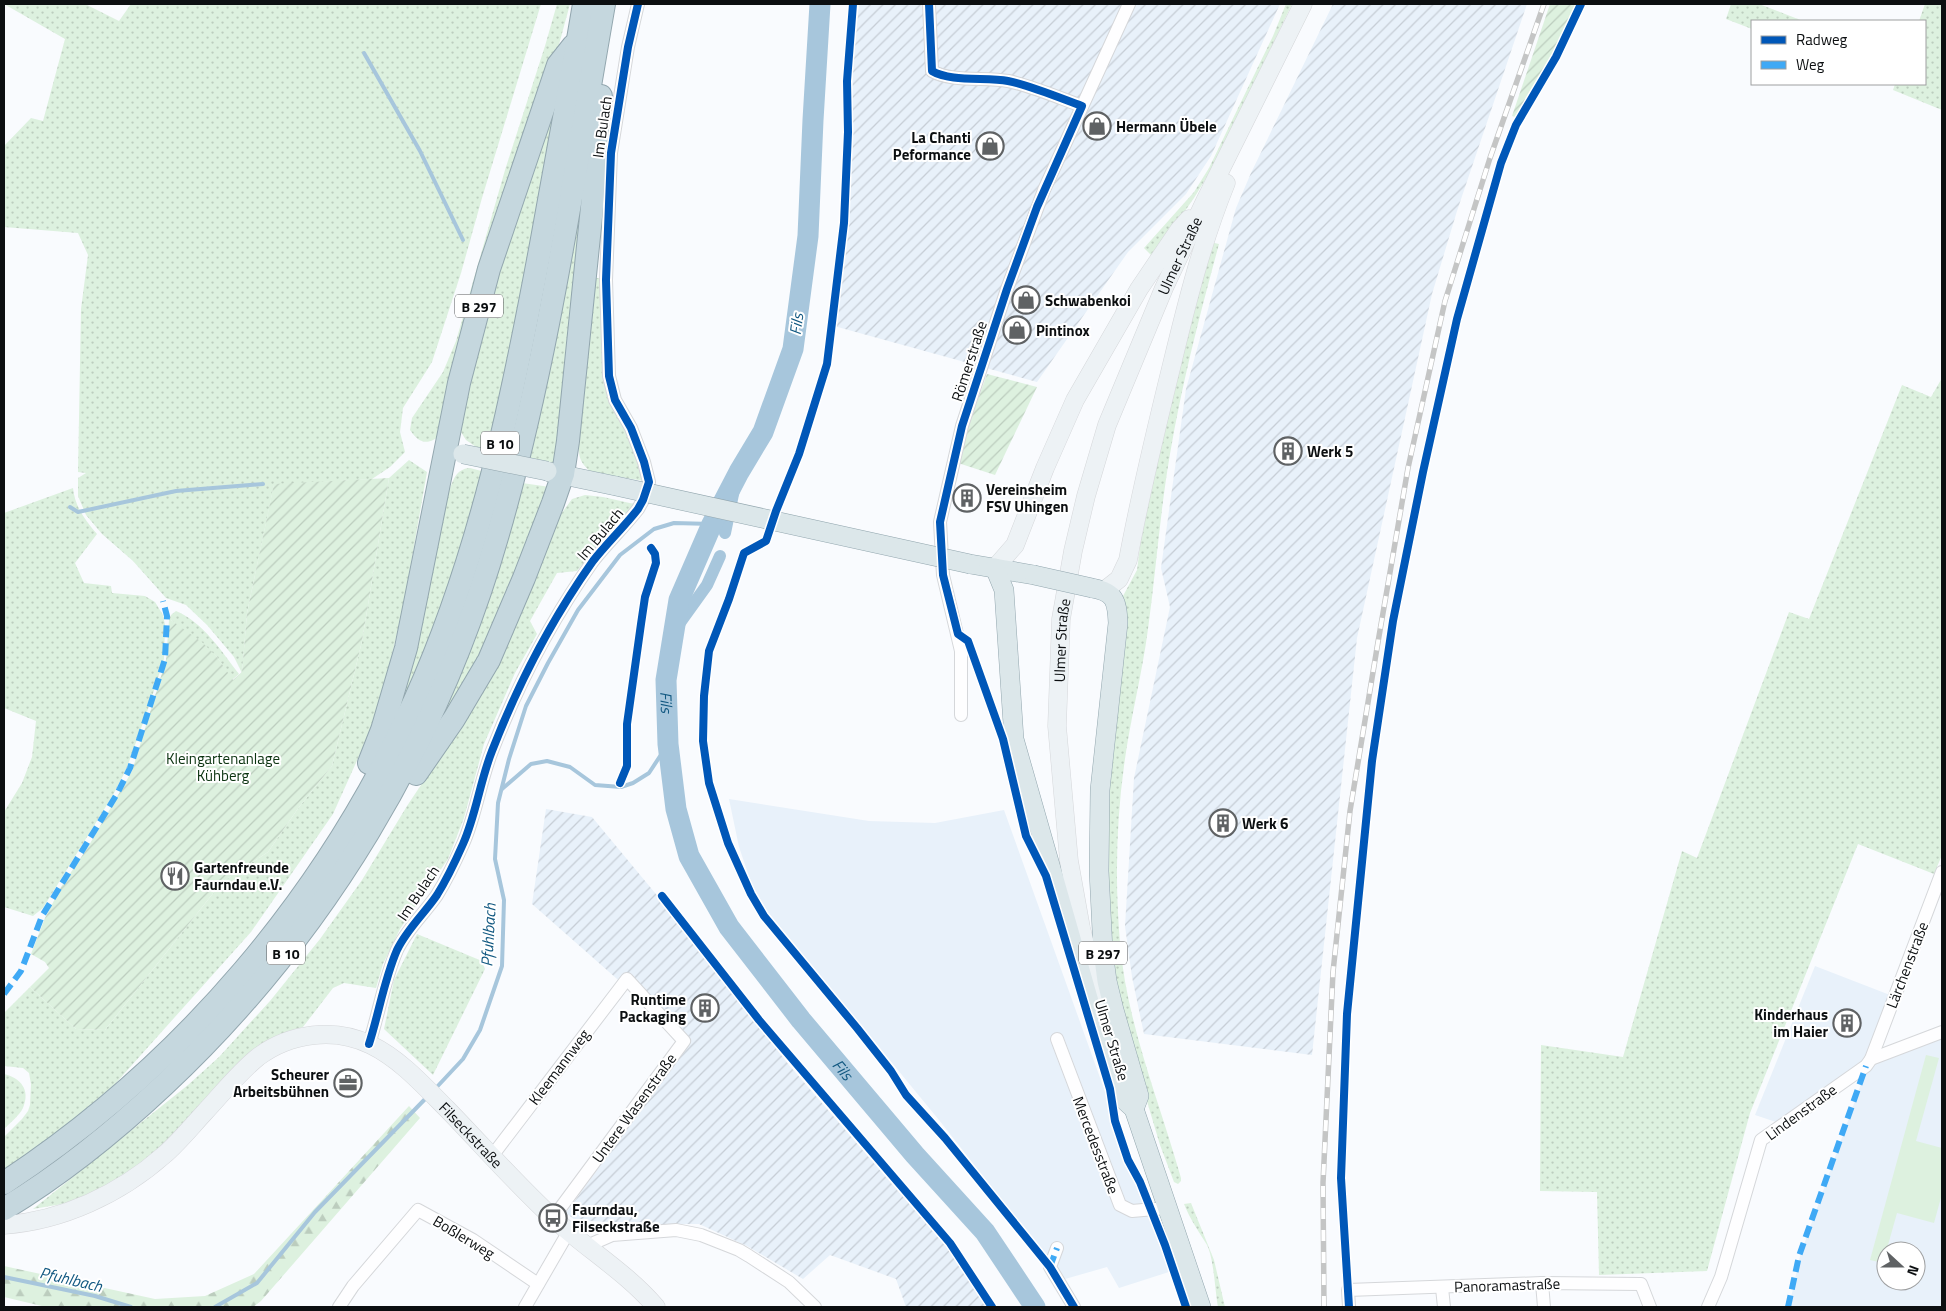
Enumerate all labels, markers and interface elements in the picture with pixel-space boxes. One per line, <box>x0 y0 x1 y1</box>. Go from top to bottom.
legend <box>1751 20 1926 85</box>
text: Radweg <box>1796 28 1848 51</box>
text: Weg <box>1796 53 1825 76</box>
street label: Im Bulach <box>586 95 618 159</box>
shop icon: Hermann Übele <box>1082 111 1112 141</box>
place label: Hermann Übele <box>1116 115 1217 138</box>
place label: La Chanti Peformance <box>893 126 971 166</box>
shop icon: La Chanti Peformance <box>975 131 1005 161</box>
street label: Ulmer Straße <box>1151 213 1208 298</box>
shop icon: Schwabenkoi <box>1011 285 1041 315</box>
place label: Schwabenkoi <box>1045 289 1131 312</box>
road number: B 297 <box>455 294 503 318</box>
water label: Fils <box>783 311 810 336</box>
shop icon: Pintinox <box>1002 315 1032 345</box>
street label: Römerstraße <box>945 318 993 404</box>
place label: Pintinox <box>1036 319 1090 342</box>
road number: B 10 <box>481 432 519 454</box>
building icon: Werk 5 <box>1273 436 1303 466</box>
place label: Werk 5 <box>1307 440 1353 463</box>
place label: Vereinsheim FSV Uhingen <box>986 478 1069 518</box>
building icon: Vereinsheim FSV Uhingen <box>952 483 982 513</box>
street label: Im Bulach <box>571 503 629 565</box>
street label: Ulmer Straße <box>1047 597 1076 683</box>
water label: Fils <box>654 691 679 714</box>
park label: Kleingartenanlage Kühberg <box>166 747 280 787</box>
building icon: Werk 6 <box>1208 808 1238 838</box>
place label: Werk 6 <box>1242 812 1288 835</box>
place label: Gartenfreunde Faurndau e.V. <box>194 856 289 896</box>
restaurant icon: Gartenfreunde Faurndau e.V. <box>160 861 190 891</box>
street label: Im Bulach <box>391 861 445 925</box>
water label: Pfuhlbach <box>474 902 502 967</box>
street label: Lärchenstraße <box>1880 918 1934 1012</box>
road number: B 10 <box>267 941 305 964</box>
road number: B 297 <box>1079 941 1127 964</box>
place label: Runtime Packaging <box>619 988 686 1028</box>
building icon: Runtime Packaging <box>690 993 720 1023</box>
street label: Ulmer Straße <box>1089 997 1135 1083</box>
place label: Kinderhaus im Haier <box>1754 1003 1828 1043</box>
building icon: Kinderhaus im Haier <box>1832 1008 1862 1038</box>
street label: Kleemannweg <box>523 1024 595 1110</box>
street label: Untere Wasenstraße <box>586 1048 682 1168</box>
water label: Fils <box>827 1054 860 1086</box>
place label: Scheurer Arbeitsbühnen <box>233 1063 329 1103</box>
office icon: Scheurer Arbeitsbühnen <box>333 1068 363 1098</box>
street label: Lindenstraße <box>1761 1078 1841 1146</box>
street label: Mercedesstraße <box>1067 1093 1125 1197</box>
street label: Filseckstraße <box>434 1096 508 1173</box>
place label: Faurndau, Filseckstraße <box>572 1198 660 1238</box>
bus stop icon: Faurndau, Filseckstraße <box>538 1203 568 1233</box>
street label: Boßlerweg <box>429 1209 500 1265</box>
north arrow <box>1876 1241 1926 1291</box>
water label: Pfuhlbach <box>37 1260 106 1298</box>
text: N <box>1902 1263 1925 1279</box>
street label: Panoramastraße <box>1454 1272 1560 1298</box>

